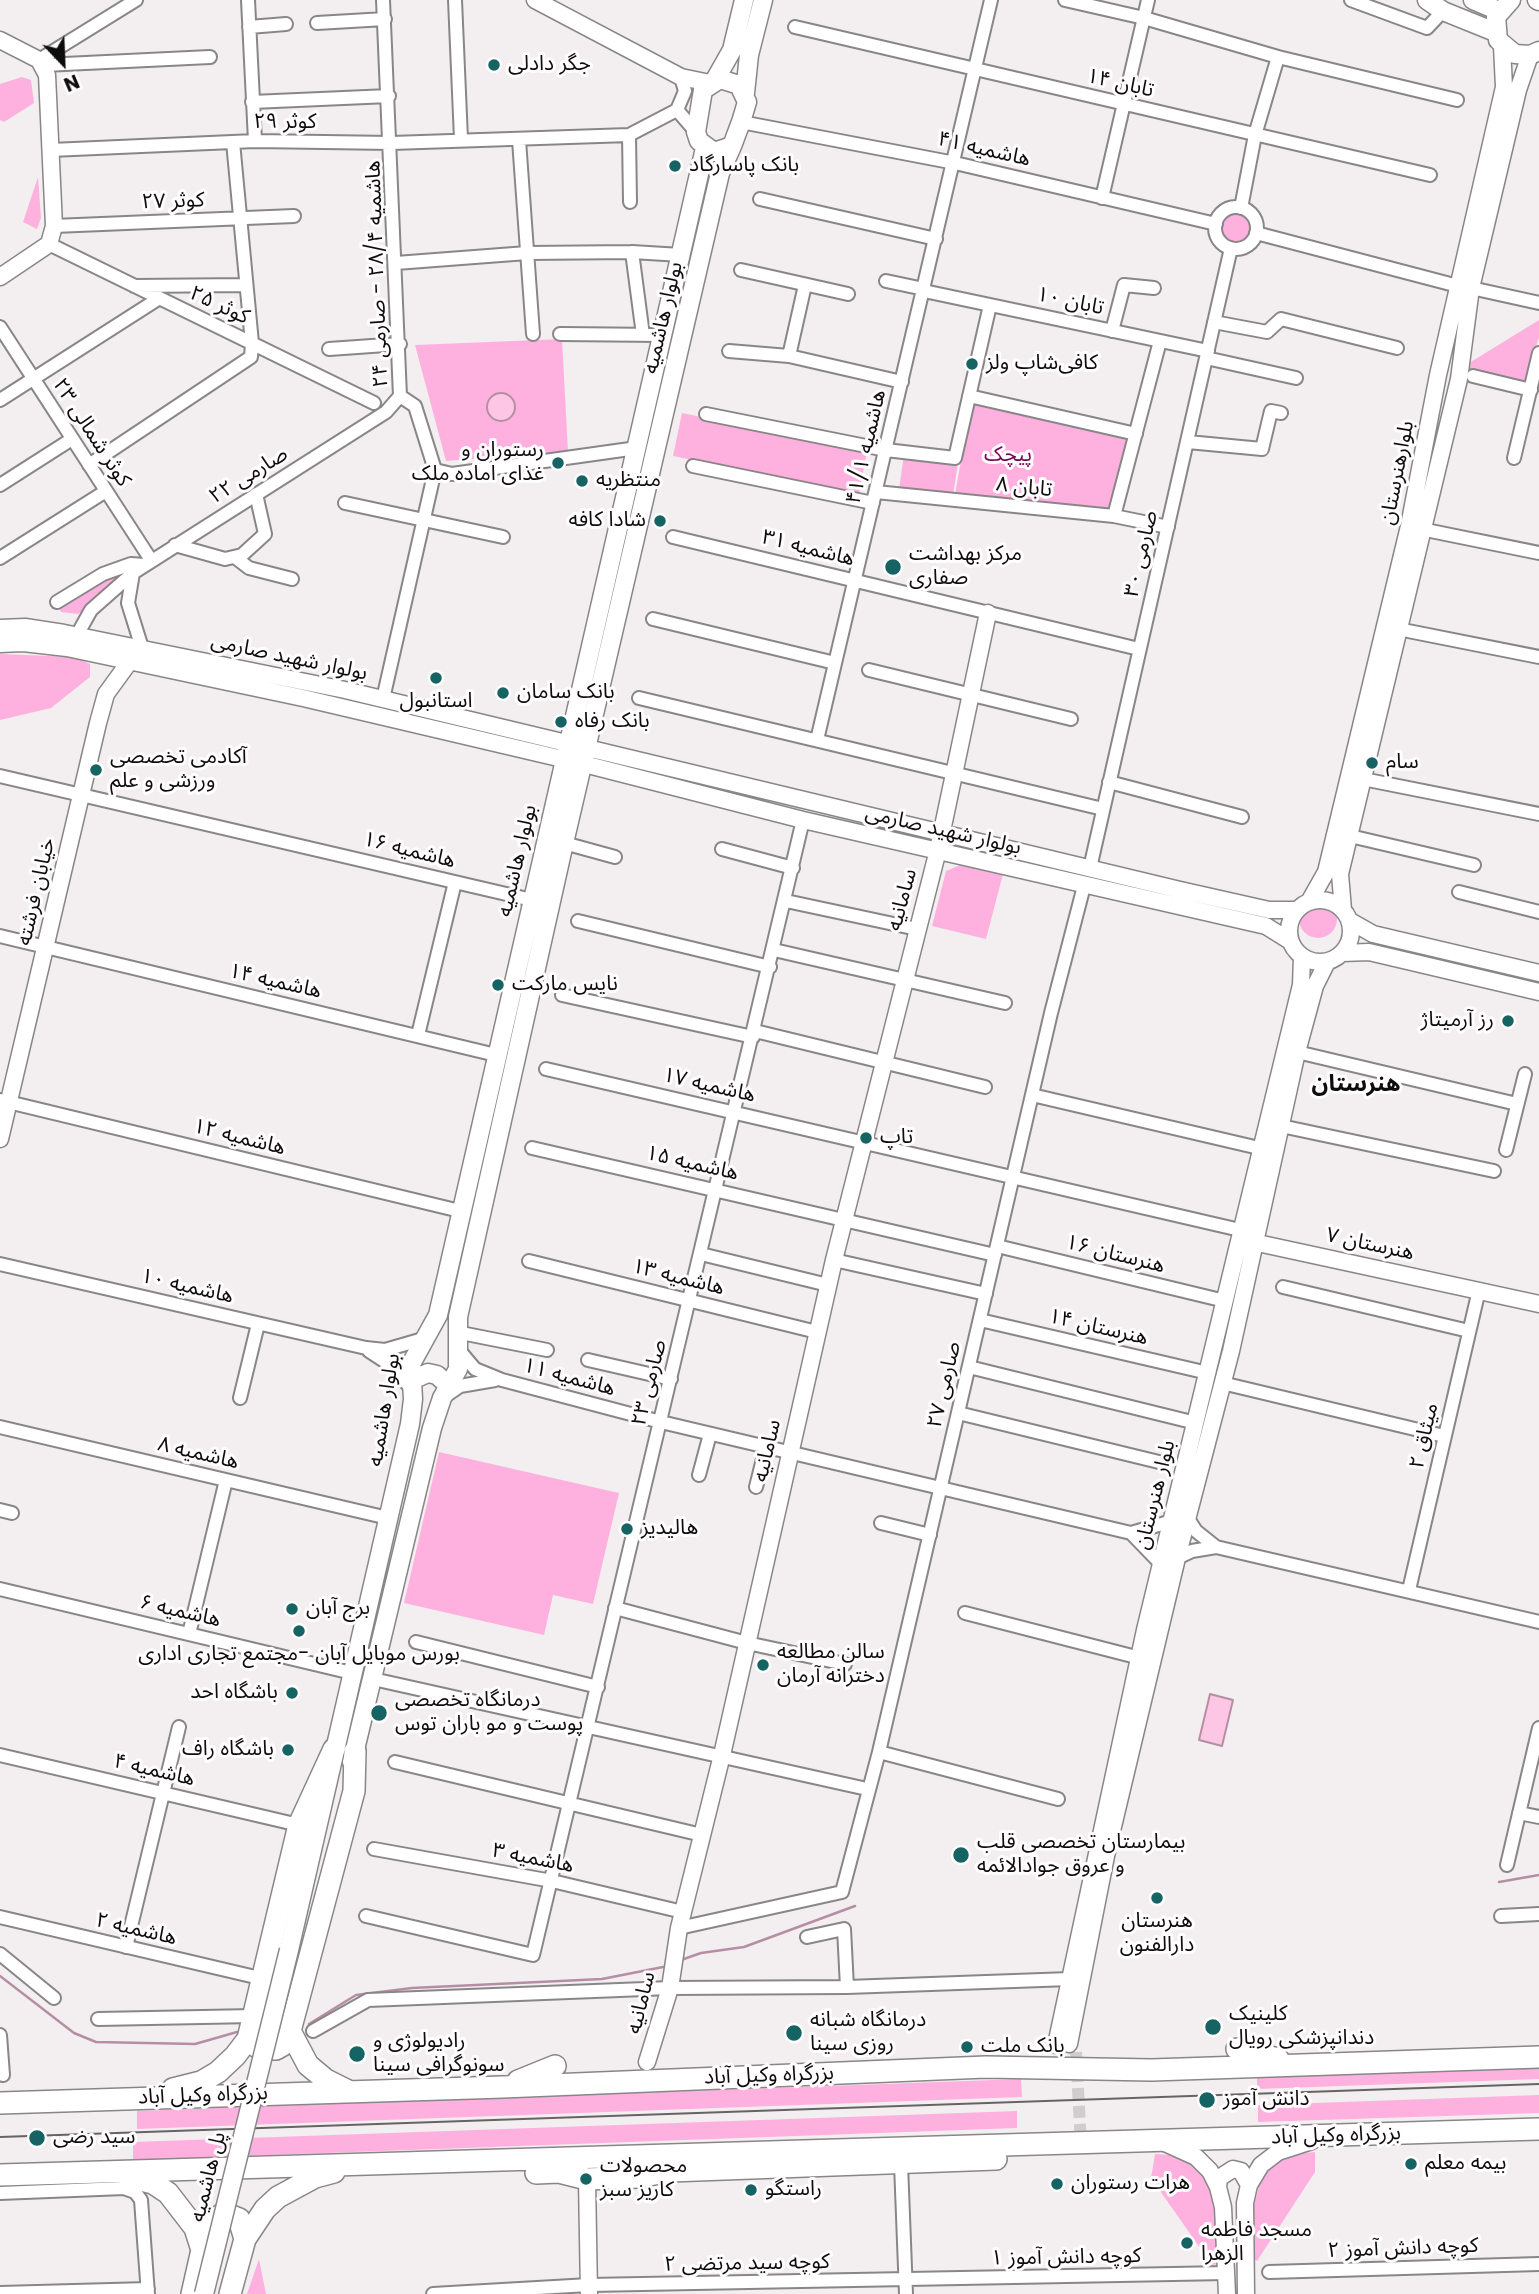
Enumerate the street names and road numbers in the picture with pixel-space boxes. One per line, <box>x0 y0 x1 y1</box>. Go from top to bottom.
street label: تابان ۱۴ <box>1084 64 1156 104</box>
street label: کوثر ۲۹ <box>254 110 316 136</box>
street label: هاشمیه ۴۱ <box>935 127 1033 173</box>
street label: هاشمیه ۲۸/۴ - صارمی ۲۴ <box>361 160 395 388</box>
street label: کوثر ۲۷ <box>141 188 205 216</box>
street label: بولوار هاشمیه <box>639 260 689 376</box>
street label: کوثر ۲۵ <box>185 281 253 331</box>
street label: تابان ۱۰ <box>1034 283 1106 321</box>
street label: کوثر شمالی ۲۳ <box>47 374 135 492</box>
street label: هاشمیه ۴۱/۱ <box>842 387 892 507</box>
street label: بلوارهنرستان <box>1376 419 1420 527</box>
street label: صارمی ۲۲ <box>205 442 293 510</box>
street label: تابان ۸ <box>995 473 1053 503</box>
street label: صارمی ۳۰ <box>1120 508 1164 600</box>
street label: هاشمیه ۳۱ <box>759 525 857 573</box>
street label: بولوار شهید صارمی <box>208 629 370 687</box>
street label: بولوار شهید صارمی <box>863 801 1023 861</box>
street label: بولوار هاشمیه <box>493 803 543 919</box>
street label: هاشمیه ۱۶ <box>360 827 458 875</box>
street label: خیابان فرشته <box>12 836 62 948</box>
street label: سامانیه <box>883 866 923 934</box>
street label: هاشمیه ۱۴ <box>226 959 324 1005</box>
street label: هاشمیه ۱۷ <box>660 1063 758 1109</box>
street label: هاشمیه ۱۲ <box>190 1114 288 1162</box>
street label: هاشمیه ۱۵ <box>643 1141 741 1187</box>
street label: هنرستان ۷ <box>1324 1223 1416 1267</box>
street label: هنرستان ۱۶ <box>1063 1231 1167 1279</box>
street label: هاشمیه ۱۳ <box>629 1254 727 1302</box>
street label: هاشمیه ۱۰ <box>138 1264 236 1310</box>
street label: هنرستان ۱۴ <box>1046 1304 1150 1352</box>
street label: صارمی ۲۳ <box>627 1337 673 1429</box>
street label: صارمی ۲۷ <box>923 1339 967 1431</box>
street label: بولوار هاشمیه <box>364 1352 406 1468</box>
street label: هاشمیه ۱۱ <box>520 1354 618 1402</box>
street label: میثاق ۲ <box>1405 1401 1445 1471</box>
street label: سامانیه <box>749 1417 787 1485</box>
street label: هاشمیه ۸ <box>155 1432 241 1476</box>
street label: بلوار هنرستان <box>1130 1438 1182 1552</box>
street label: هاشمیه ۶ <box>137 1590 223 1634</box>
street label: هاشمیه ۴ <box>111 1749 197 1793</box>
street label: هاشمیه ۳ <box>490 1839 576 1879</box>
street label: هاشمیه ۲ <box>93 1908 179 1952</box>
street label: سامانیه <box>622 1969 662 2037</box>
street label: بزرگراه وکیل آباد <box>704 2061 834 2091</box>
street label: بزرگراه وکیل آباد <box>138 2081 268 2111</box>
street label: بزرگراه وکیل آباد <box>1271 2121 1401 2151</box>
street label: پل هاشمیه <box>186 2129 232 2225</box>
street label: کوچه دانش آموز ۲ <box>1327 2234 1479 2264</box>
street label: کوچه دانش آموز ۱ <box>990 2244 1142 2272</box>
street label: کوچه سید مرتضی ۲ <box>664 2250 830 2278</box>

